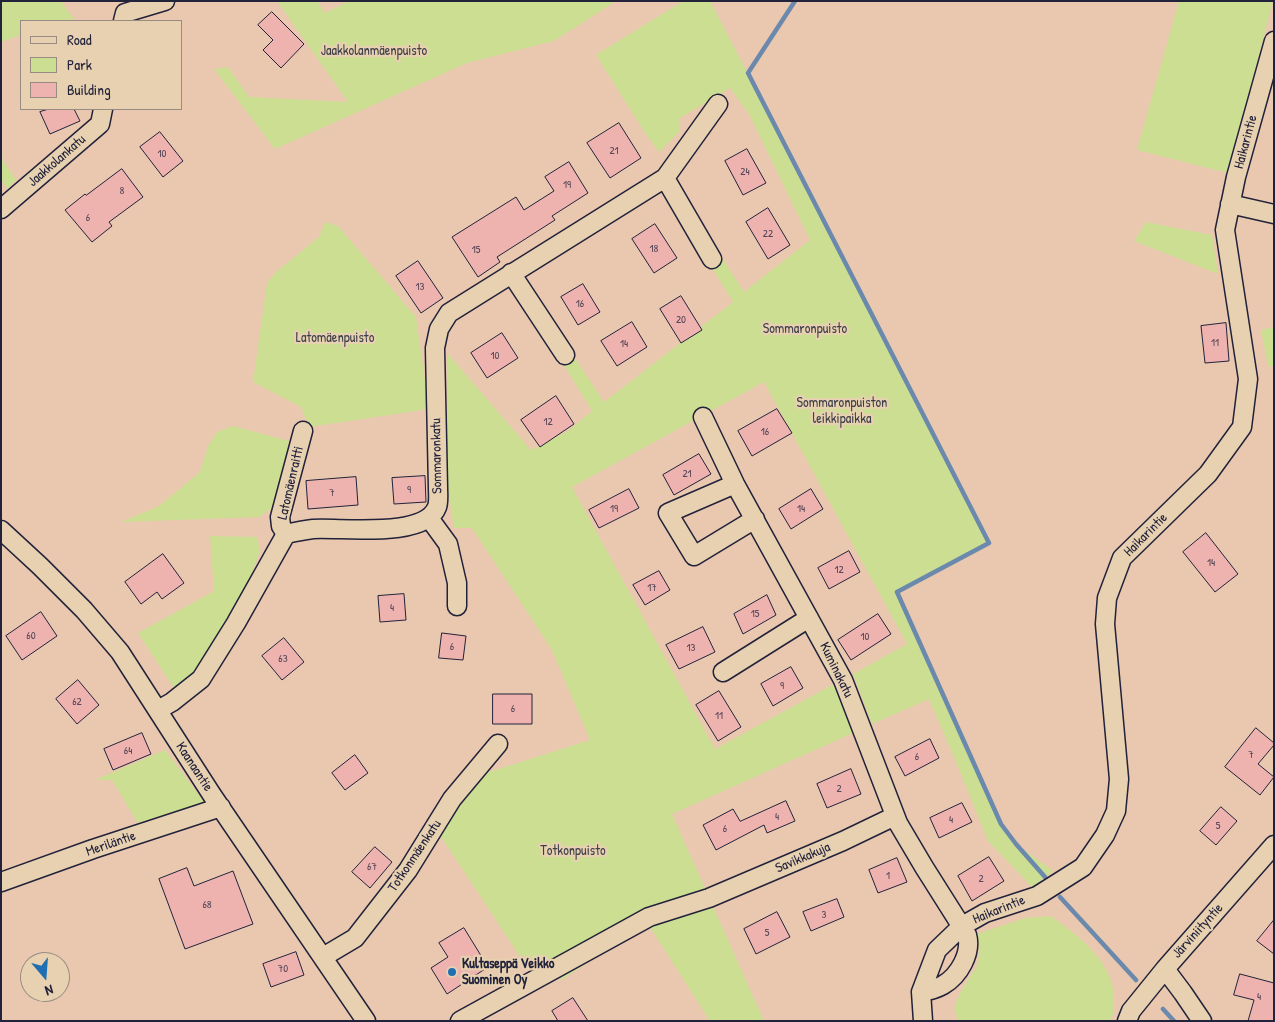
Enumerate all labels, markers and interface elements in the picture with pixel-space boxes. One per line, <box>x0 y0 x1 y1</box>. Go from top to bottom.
legend <box>20 20 182 110</box>
text: Road <box>67 29 92 50</box>
park label: Jaakkolanmäenpuisto <box>321 43 427 59</box>
text: Park <box>67 54 92 75</box>
text: Building <box>67 79 111 100</box>
street label: Haikarintie <box>1231 113 1261 171</box>
street label: Jaakkolankatu <box>25 131 89 191</box>
house number: 21 <box>609 144 619 158</box>
house number: 10 <box>158 147 166 161</box>
house number: 24 <box>740 165 750 179</box>
house number: 19 <box>563 178 571 192</box>
house number: 8 <box>120 184 124 198</box>
house number: 6 <box>86 211 90 225</box>
house number: 22 <box>763 227 773 241</box>
house number: 18 <box>650 242 658 256</box>
house number: 15 <box>472 243 480 257</box>
house number: 13 <box>416 280 424 294</box>
house number: 16 <box>576 297 584 311</box>
house number: 20 <box>676 313 686 327</box>
park label: Sommaronpuisto <box>763 321 847 337</box>
park label: Latomäenpuisto <box>296 330 374 346</box>
house number: 11 <box>1211 336 1219 350</box>
house number: 14 <box>620 337 628 351</box>
house number: 10 <box>491 349 499 363</box>
park label: Sommaronpuiston leikkipaikka <box>797 395 887 428</box>
house number: 12 <box>543 415 553 429</box>
street label: Sommaronkatu <box>428 418 446 494</box>
house number: 16 <box>761 425 769 439</box>
street label: Latomäenraitti <box>274 445 308 521</box>
house number: 21 <box>682 467 692 481</box>
house number: 9 <box>407 483 411 497</box>
house number: 7 <box>329 486 335 500</box>
house number: 19 <box>610 502 618 516</box>
house number: 14 <box>797 502 805 516</box>
street label: Haikarintie <box>1121 510 1171 560</box>
house number: 14 <box>1207 556 1215 570</box>
house number: 12 <box>834 563 844 577</box>
house number: 17 <box>647 581 657 595</box>
house number: 4 <box>390 601 394 615</box>
house number: 15 <box>751 607 759 621</box>
house number: 60 <box>26 629 36 643</box>
house number: 10 <box>861 630 869 644</box>
house number: 6 <box>450 640 454 654</box>
street label: Kuminakatu <box>815 640 857 700</box>
house number: 13 <box>687 641 695 655</box>
house number: 63 <box>278 652 288 666</box>
house number: 9 <box>780 679 784 693</box>
house number: 62 <box>72 695 82 709</box>
house number: 6 <box>511 702 515 716</box>
house number: 11 <box>715 709 723 723</box>
street label: Kaanaantie <box>172 739 216 795</box>
house number: 64 <box>124 744 132 758</box>
house number: 7 <box>1248 748 1254 762</box>
house number: 6 <box>915 750 919 764</box>
house number: 2 <box>836 782 842 796</box>
house number: 4 <box>775 810 779 824</box>
house number: 4 <box>949 813 953 827</box>
street label: Totkonmäenkatu <box>385 817 445 895</box>
house number: 5 <box>1216 819 1220 833</box>
house number: 6 <box>723 822 727 836</box>
street label: Meriläntie <box>84 828 138 860</box>
street label: Savikkakuja <box>773 839 833 877</box>
park label: Totkonpuisto <box>540 843 606 859</box>
house number: 67 <box>367 860 377 874</box>
house number: 1 <box>886 869 890 883</box>
house number: 2 <box>978 872 984 886</box>
street label: Haikarintie <box>970 892 1028 928</box>
house number: 68 <box>202 898 212 912</box>
street label: Järviniityntie <box>1169 900 1227 962</box>
house number: 3 <box>822 908 826 922</box>
house number: 5 <box>765 926 769 940</box>
north arrow <box>20 952 70 1002</box>
place label: Kultaseppä Veikko Suominen Oy <box>462 956 554 989</box>
house number: 70 <box>278 962 288 976</box>
marker: Kultaseppä Veikko Suominen Oy <box>446 966 458 978</box>
text: N <box>43 981 56 1001</box>
house number: 4 <box>1257 990 1261 1004</box>

